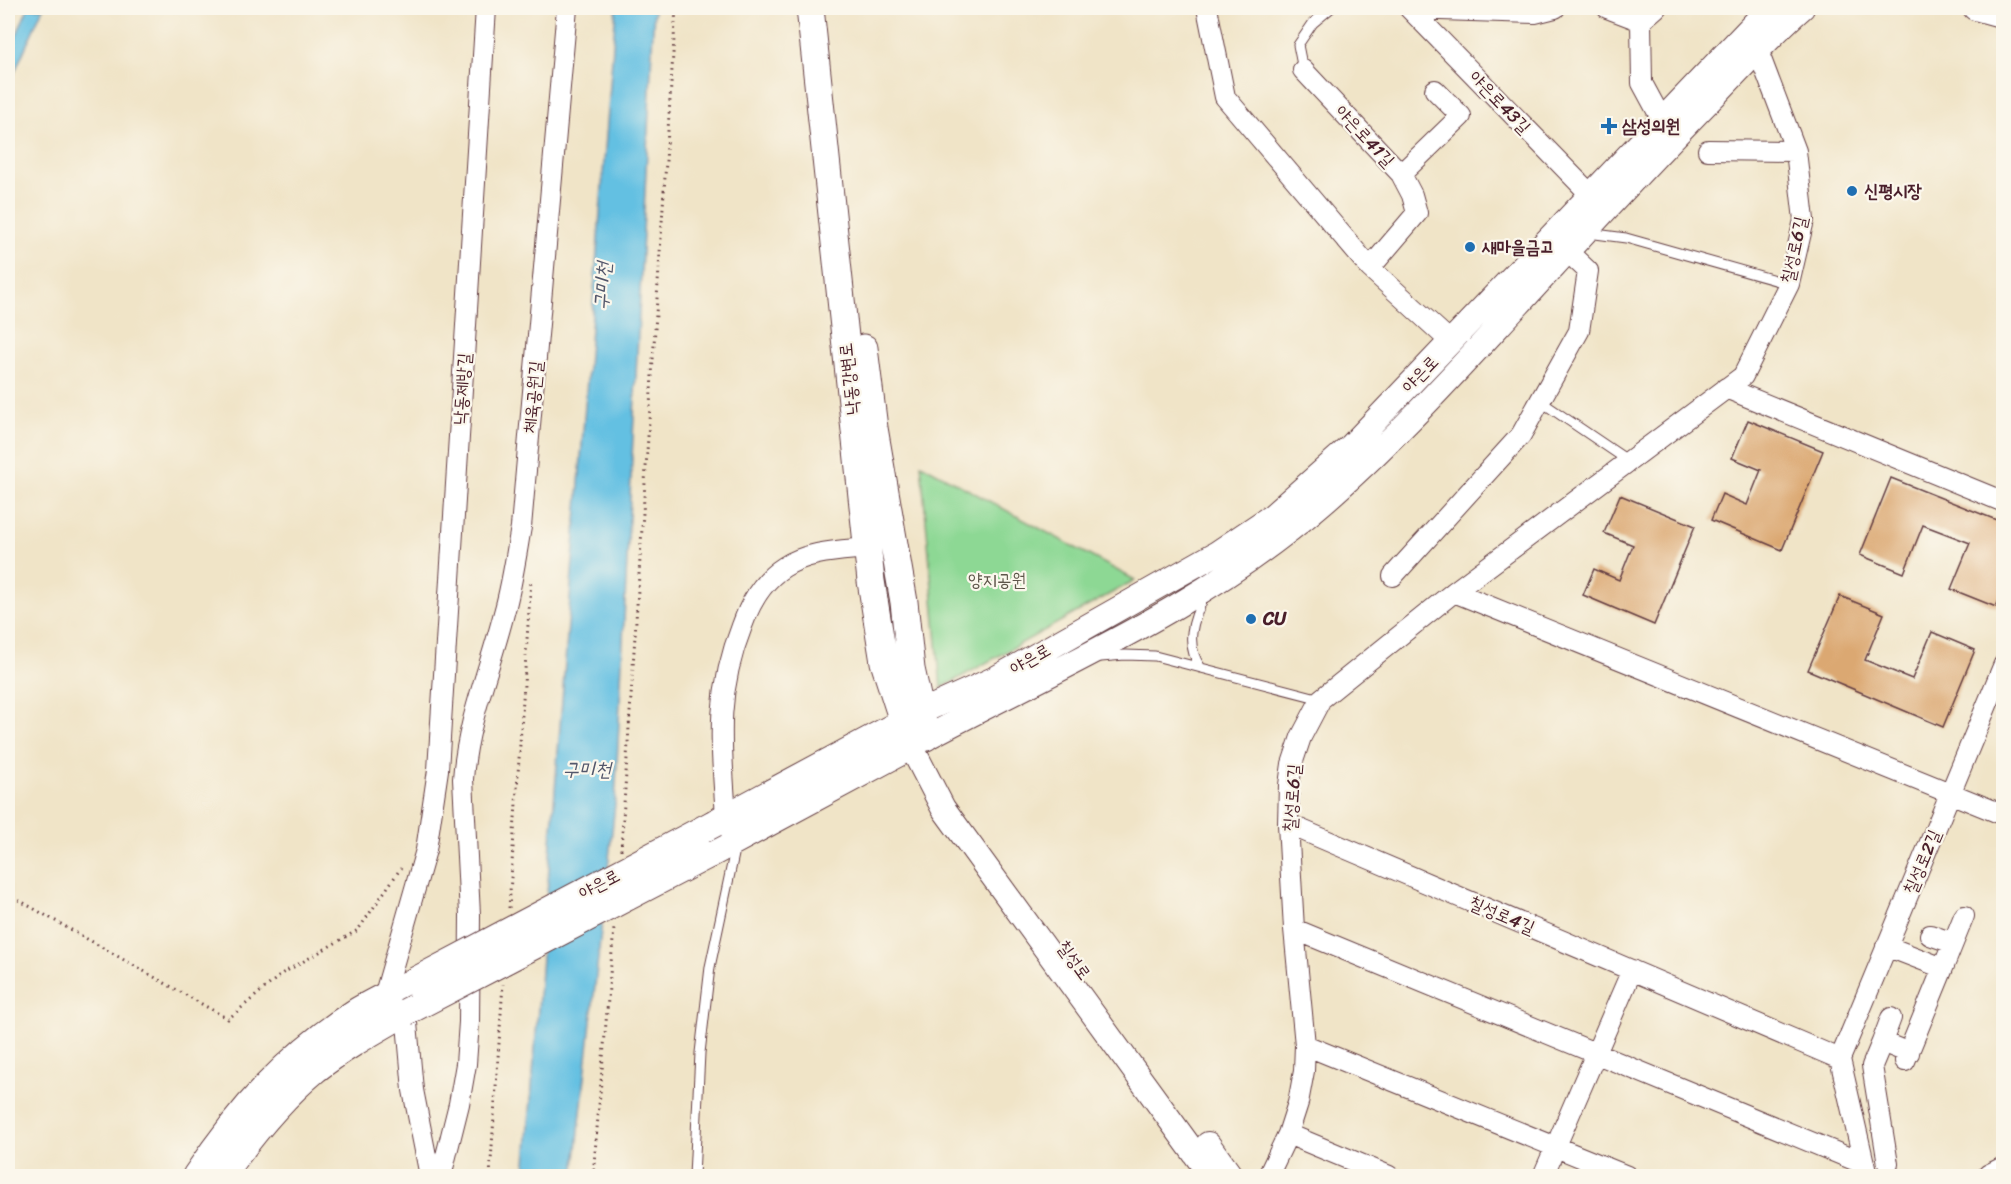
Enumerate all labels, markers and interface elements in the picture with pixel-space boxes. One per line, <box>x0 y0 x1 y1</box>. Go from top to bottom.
street label: 야은로43길 <box>1461 62 1539 142</box>
street label: 야은로41길 <box>1327 97 1403 175</box>
place label: 삼성의원 <box>1622 110 1680 142</box>
marker: 삼성의원 <box>1600 117 1618 135</box>
place label: 신평시장 <box>1864 175 1922 207</box>
marker: 신평시장 <box>1845 184 1859 198</box>
street label: 칠성로6길 <box>1771 213 1817 287</box>
place label: 새마을금고 <box>1481 231 1554 263</box>
marker: 새마을금고 <box>1463 240 1477 254</box>
water label: 구미천 <box>583 259 622 311</box>
street label: 낙동강변로 <box>829 341 869 417</box>
street label: 야은로 <box>1393 347 1447 401</box>
street label: 낙동제방길 <box>444 351 481 426</box>
street label: 체육공원길 <box>514 359 552 434</box>
park label: 양지공원 <box>968 564 1026 596</box>
place label: CU <box>1262 603 1287 635</box>
marker: CU <box>1244 612 1258 626</box>
street label: 야은로 <box>1003 634 1057 684</box>
water label: 구미천 <box>563 752 613 787</box>
street label: 칠성로6길 <box>1274 762 1310 833</box>
street label: 칠성로2길 <box>1894 824 1950 900</box>
street label: 야은로 <box>572 860 626 908</box>
street label: 칠성로4길 <box>1464 887 1541 943</box>
street label: 칠성로 <box>1048 933 1100 987</box>

